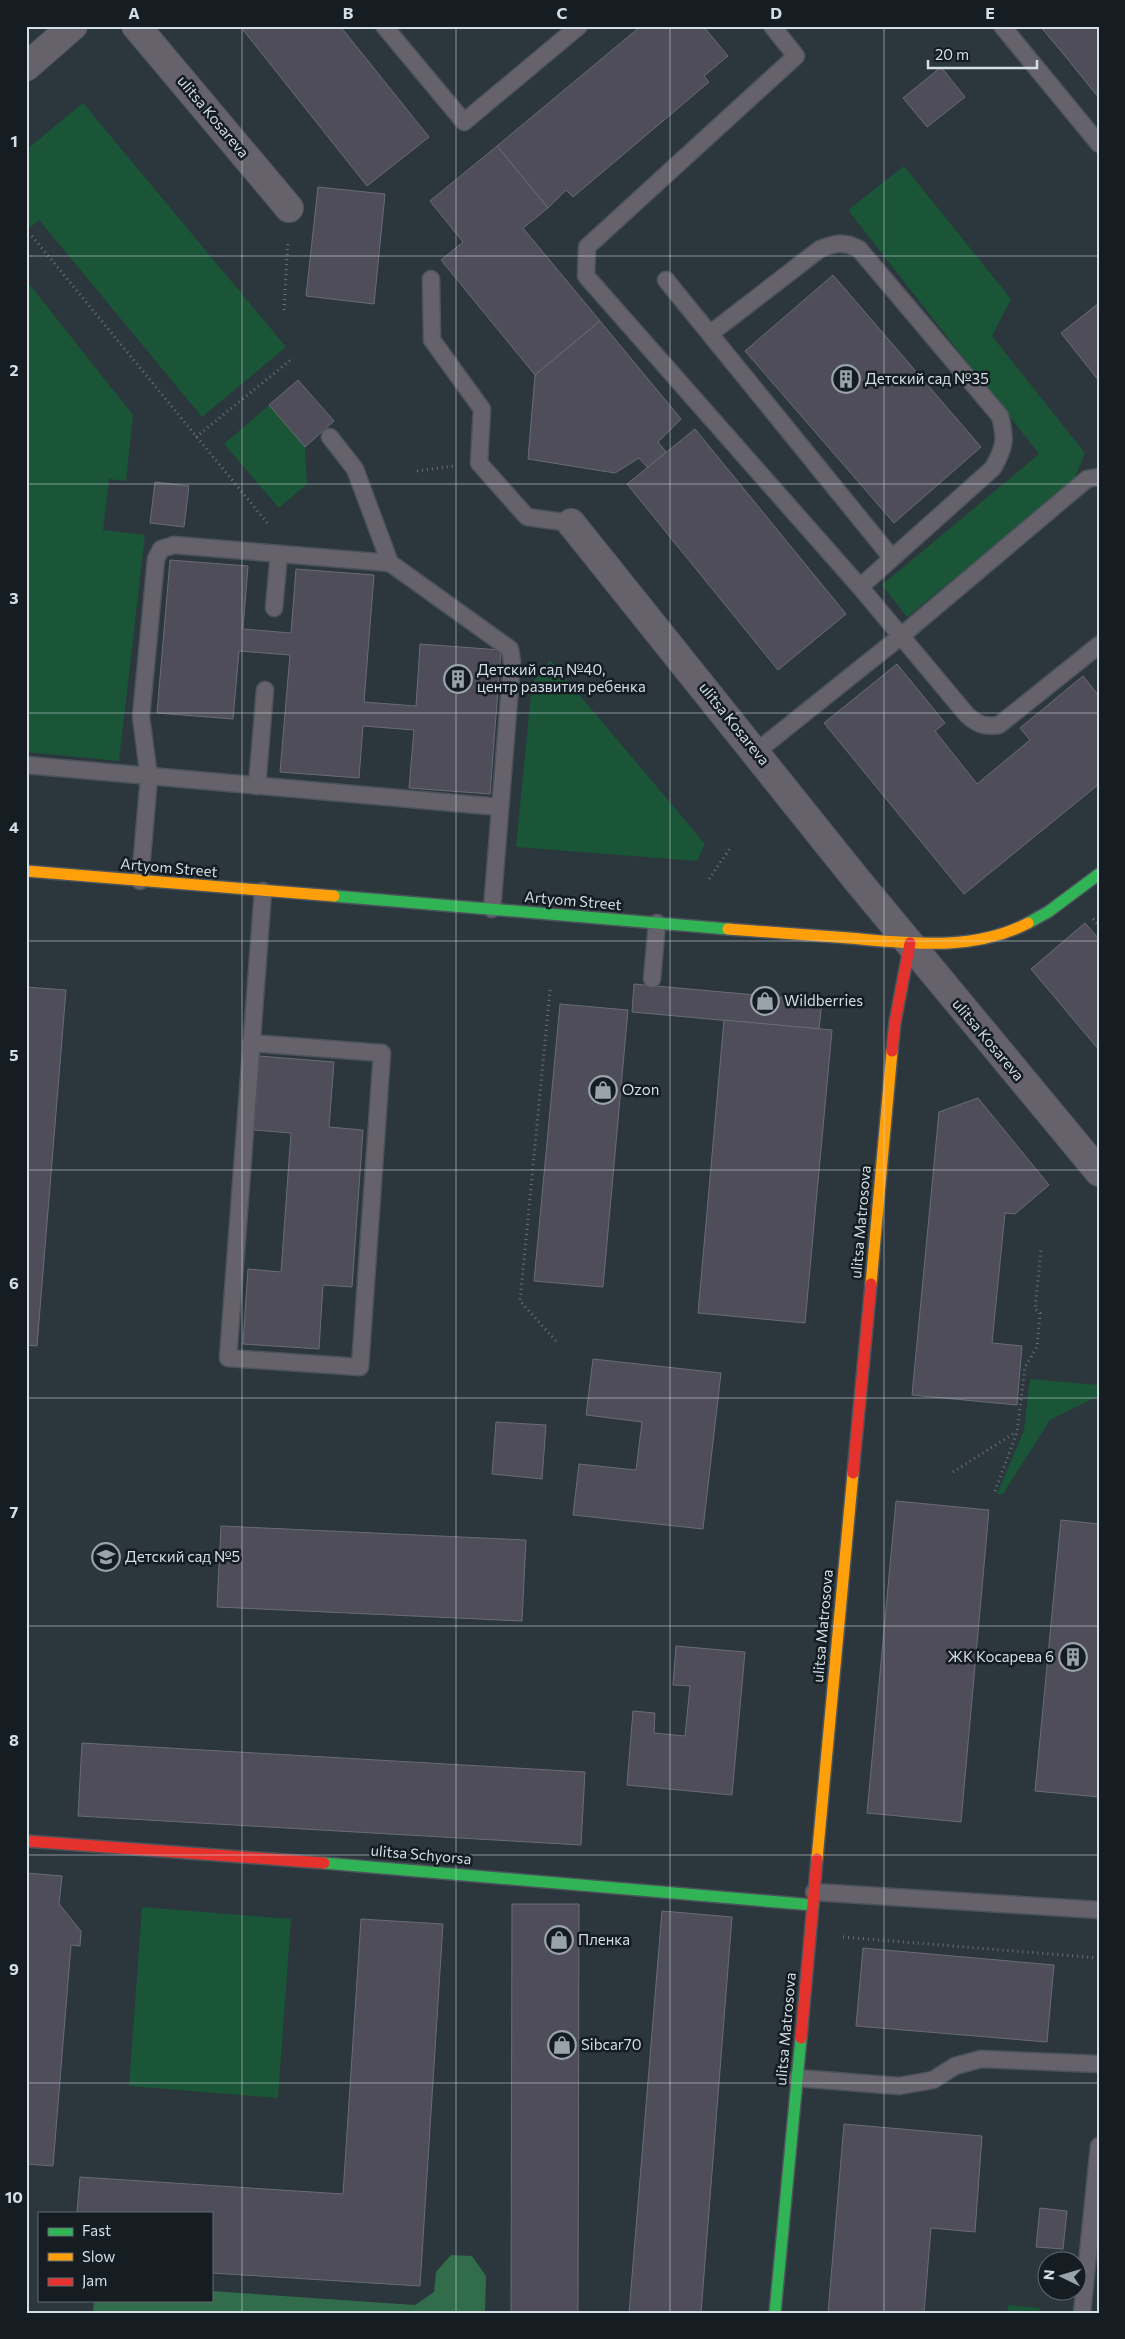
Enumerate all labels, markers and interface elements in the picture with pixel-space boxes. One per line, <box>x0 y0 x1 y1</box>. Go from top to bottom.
text: A <box>128 3 140 22</box>
text: B <box>343 3 354 22</box>
text: C <box>557 3 568 22</box>
text: D <box>770 3 782 22</box>
text: E <box>985 3 995 22</box>
scale bar <box>928 38 1036 70</box>
text: 20 m <box>935 45 969 63</box>
street label: ulitsa Kosareva <box>174 72 253 161</box>
text: 1 <box>10 131 18 150</box>
text: 2 <box>9 360 19 379</box>
building icon: Детский сад №35 <box>831 364 861 394</box>
place label: Детский сад №35 <box>865 369 989 387</box>
text: 3 <box>9 588 19 607</box>
place label: Детский сад №40, центр развития ребенка <box>477 660 646 695</box>
building icon: Детский сад №40, центр развития ребенка <box>443 664 473 694</box>
street label: ulitsa Kosareva <box>696 678 774 769</box>
text: 4 <box>9 817 19 836</box>
street label: Artyom Street <box>120 854 218 880</box>
street label: Artyom Street <box>524 887 622 913</box>
shop icon: Wildberries <box>750 986 780 1016</box>
place label: Wildberries <box>784 991 863 1009</box>
street label: ulitsa Kosareva <box>949 995 1028 1084</box>
text: 5 <box>9 1045 19 1064</box>
shop icon: Ozon <box>588 1075 618 1105</box>
place label: Ozon <box>622 1080 659 1098</box>
street label: ulitsa Matrosova <box>846 1165 874 1279</box>
text: 6 <box>9 1273 19 1292</box>
text: 7 <box>10 1502 19 1521</box>
school or university icon: Детский сад №5 <box>91 1542 121 1572</box>
place label: Детский сад №5 <box>125 1547 240 1565</box>
street label: ulitsa Matrosova <box>808 1569 836 1683</box>
building icon: ЖК Косарева 6 <box>1058 1642 1088 1672</box>
place label: ЖК Косарева 6 <box>947 1647 1054 1665</box>
text: 8 <box>9 1730 19 1749</box>
street label: ulitsa Schyorsa <box>370 1841 472 1867</box>
shop icon: Пленка <box>544 1925 574 1955</box>
place label: Пленка <box>578 1930 630 1948</box>
text: 9 <box>9 1959 19 1978</box>
street label: ulitsa Matrosova <box>771 1972 799 2086</box>
shop icon: Sibcar70 <box>547 2030 577 2060</box>
place label: Sibcar70 <box>581 2035 641 2053</box>
text: 10 <box>5 2187 23 2206</box>
legend <box>38 2212 212 2302</box>
text: Fast <box>82 2221 111 2239</box>
text: Slow <box>82 2247 115 2265</box>
north arrow <box>1038 2252 1088 2302</box>
text: N <box>1040 2269 1057 2281</box>
text: Jam <box>82 2271 107 2289</box>

